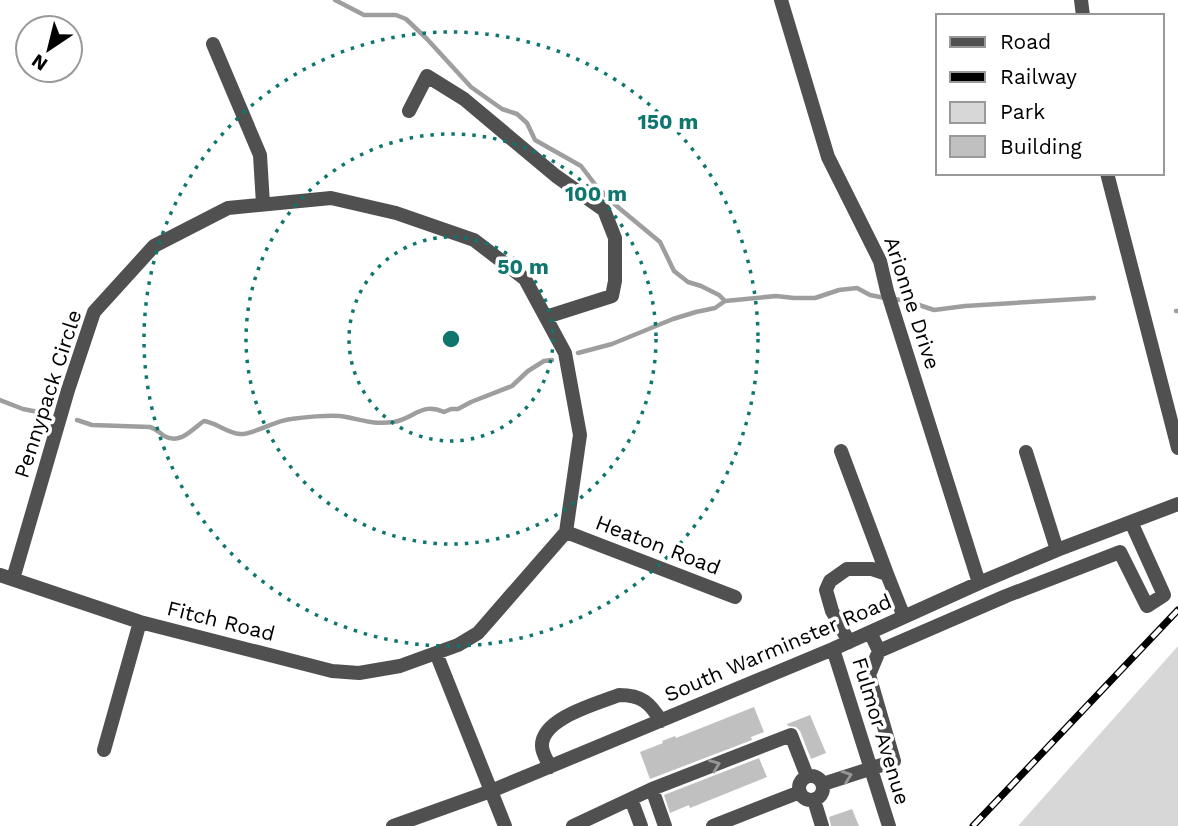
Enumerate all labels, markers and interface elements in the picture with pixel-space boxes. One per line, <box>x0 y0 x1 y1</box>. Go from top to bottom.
north arrow <box>14 14 84 84</box>
legend <box>936 14 1164 175</box>
text: Road <box>1000 29 1051 54</box>
text: N <box>27 49 52 76</box>
text: Railway <box>1000 64 1077 89</box>
text: Park <box>1000 99 1045 124</box>
text: 150 m <box>638 109 698 134</box>
text: Building <box>1000 134 1082 159</box>
text: 100 m <box>565 181 627 206</box>
street label: Arionne Drive <box>879 233 946 372</box>
text: 50 m <box>497 254 549 279</box>
street label: Pennypack Circle <box>9 307 86 481</box>
centre of rings <box>439 327 463 351</box>
street label: Heaton Road <box>592 509 724 580</box>
street label: South Warminster Road <box>660 588 895 707</box>
street label: Fitch Road <box>165 595 278 646</box>
street label: Fulmor Avenue <box>847 654 916 807</box>
one-way arrow <box>709 759 721 773</box>
one-way arrow <box>840 769 852 784</box>

